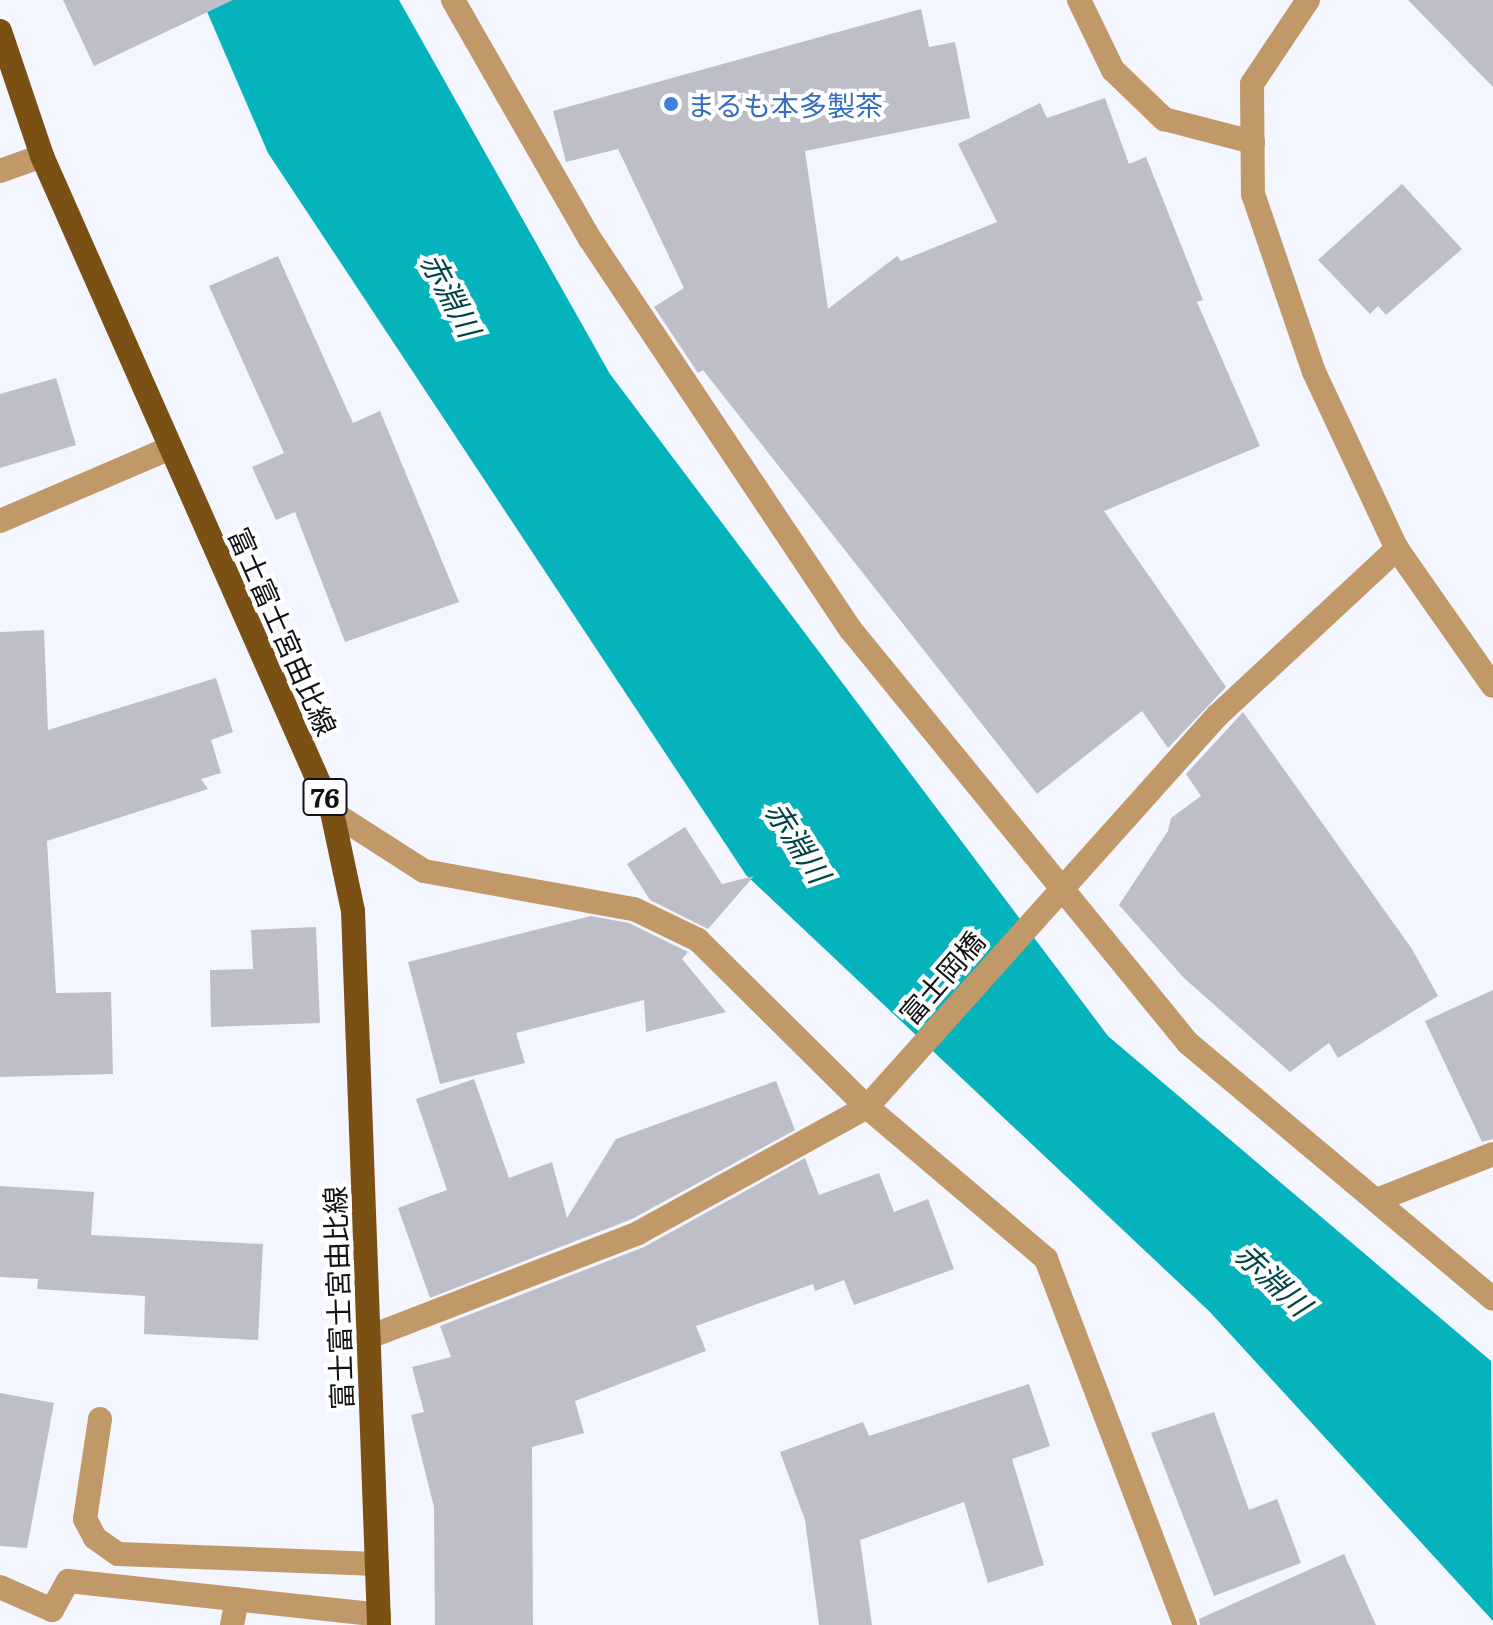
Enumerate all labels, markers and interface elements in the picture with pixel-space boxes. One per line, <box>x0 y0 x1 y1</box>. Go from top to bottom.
place label: まるも本多製茶 <box>687 87 883 121</box>
marker: まるも本多製茶 <box>662 95 680 113</box>
water label: 赤淵川 <box>415 246 489 342</box>
street label: 富士富士宮由比線 <box>223 522 345 740</box>
road number: 76 <box>301 775 349 819</box>
water label: 赤淵川 <box>759 793 839 889</box>
street label: 富士岡橋 <box>892 924 990 1030</box>
street label: 富士富士宮由比線 <box>316 1185 358 1411</box>
water label: 赤淵川 <box>1229 1234 1319 1322</box>

